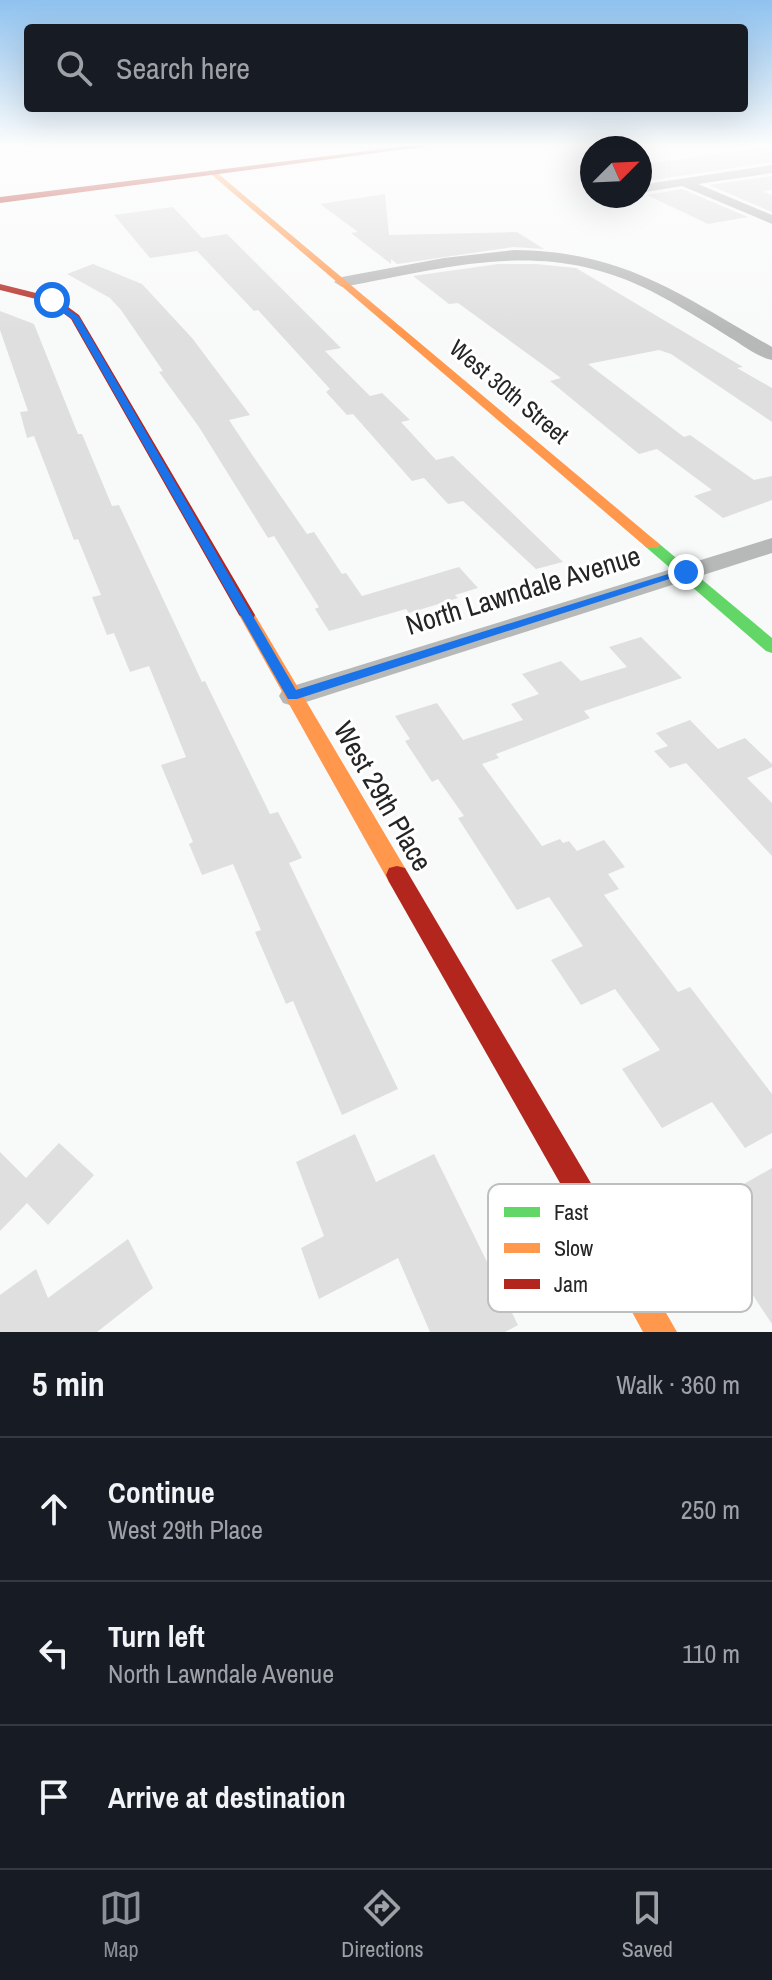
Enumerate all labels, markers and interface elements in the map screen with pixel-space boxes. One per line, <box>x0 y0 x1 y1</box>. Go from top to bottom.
search box <box>24 24 748 112</box>
icon: search <box>52 46 96 90</box>
text: Search here <box>116 48 250 88</box>
north arrow <box>580 136 652 208</box>
route start <box>34 282 70 318</box>
street label: West 30th Street <box>443 332 576 451</box>
street label: North Lawndale Avenue <box>401 536 645 644</box>
route end <box>668 554 704 590</box>
street label: West 29th Place <box>325 714 441 878</box>
legend <box>488 1184 752 1312</box>
text: Fast <box>554 1197 588 1227</box>
text: Slow <box>554 1233 593 1263</box>
text: Jam <box>554 1269 588 1299</box>
text: 5 min <box>32 1361 105 1407</box>
text: Walk · 360 m <box>616 1367 740 1402</box>
text: Continue <box>108 1472 215 1512</box>
icon: ahead <box>32 1487 76 1531</box>
text: 250 m <box>681 1492 740 1527</box>
text: West 29th Place <box>108 1512 263 1547</box>
text: Turn left <box>108 1616 205 1656</box>
icon: left <box>32 1631 76 1675</box>
text: 110 m <box>682 1636 740 1671</box>
text: North Lawndale Avenue <box>108 1656 334 1691</box>
icon: arrive <box>32 1775 76 1819</box>
text: Arrive at destination <box>108 1777 346 1817</box>
tab: Map <box>99 1886 143 1964</box>
tab: Directions <box>341 1886 424 1964</box>
tab: Saved <box>622 1886 673 1964</box>

